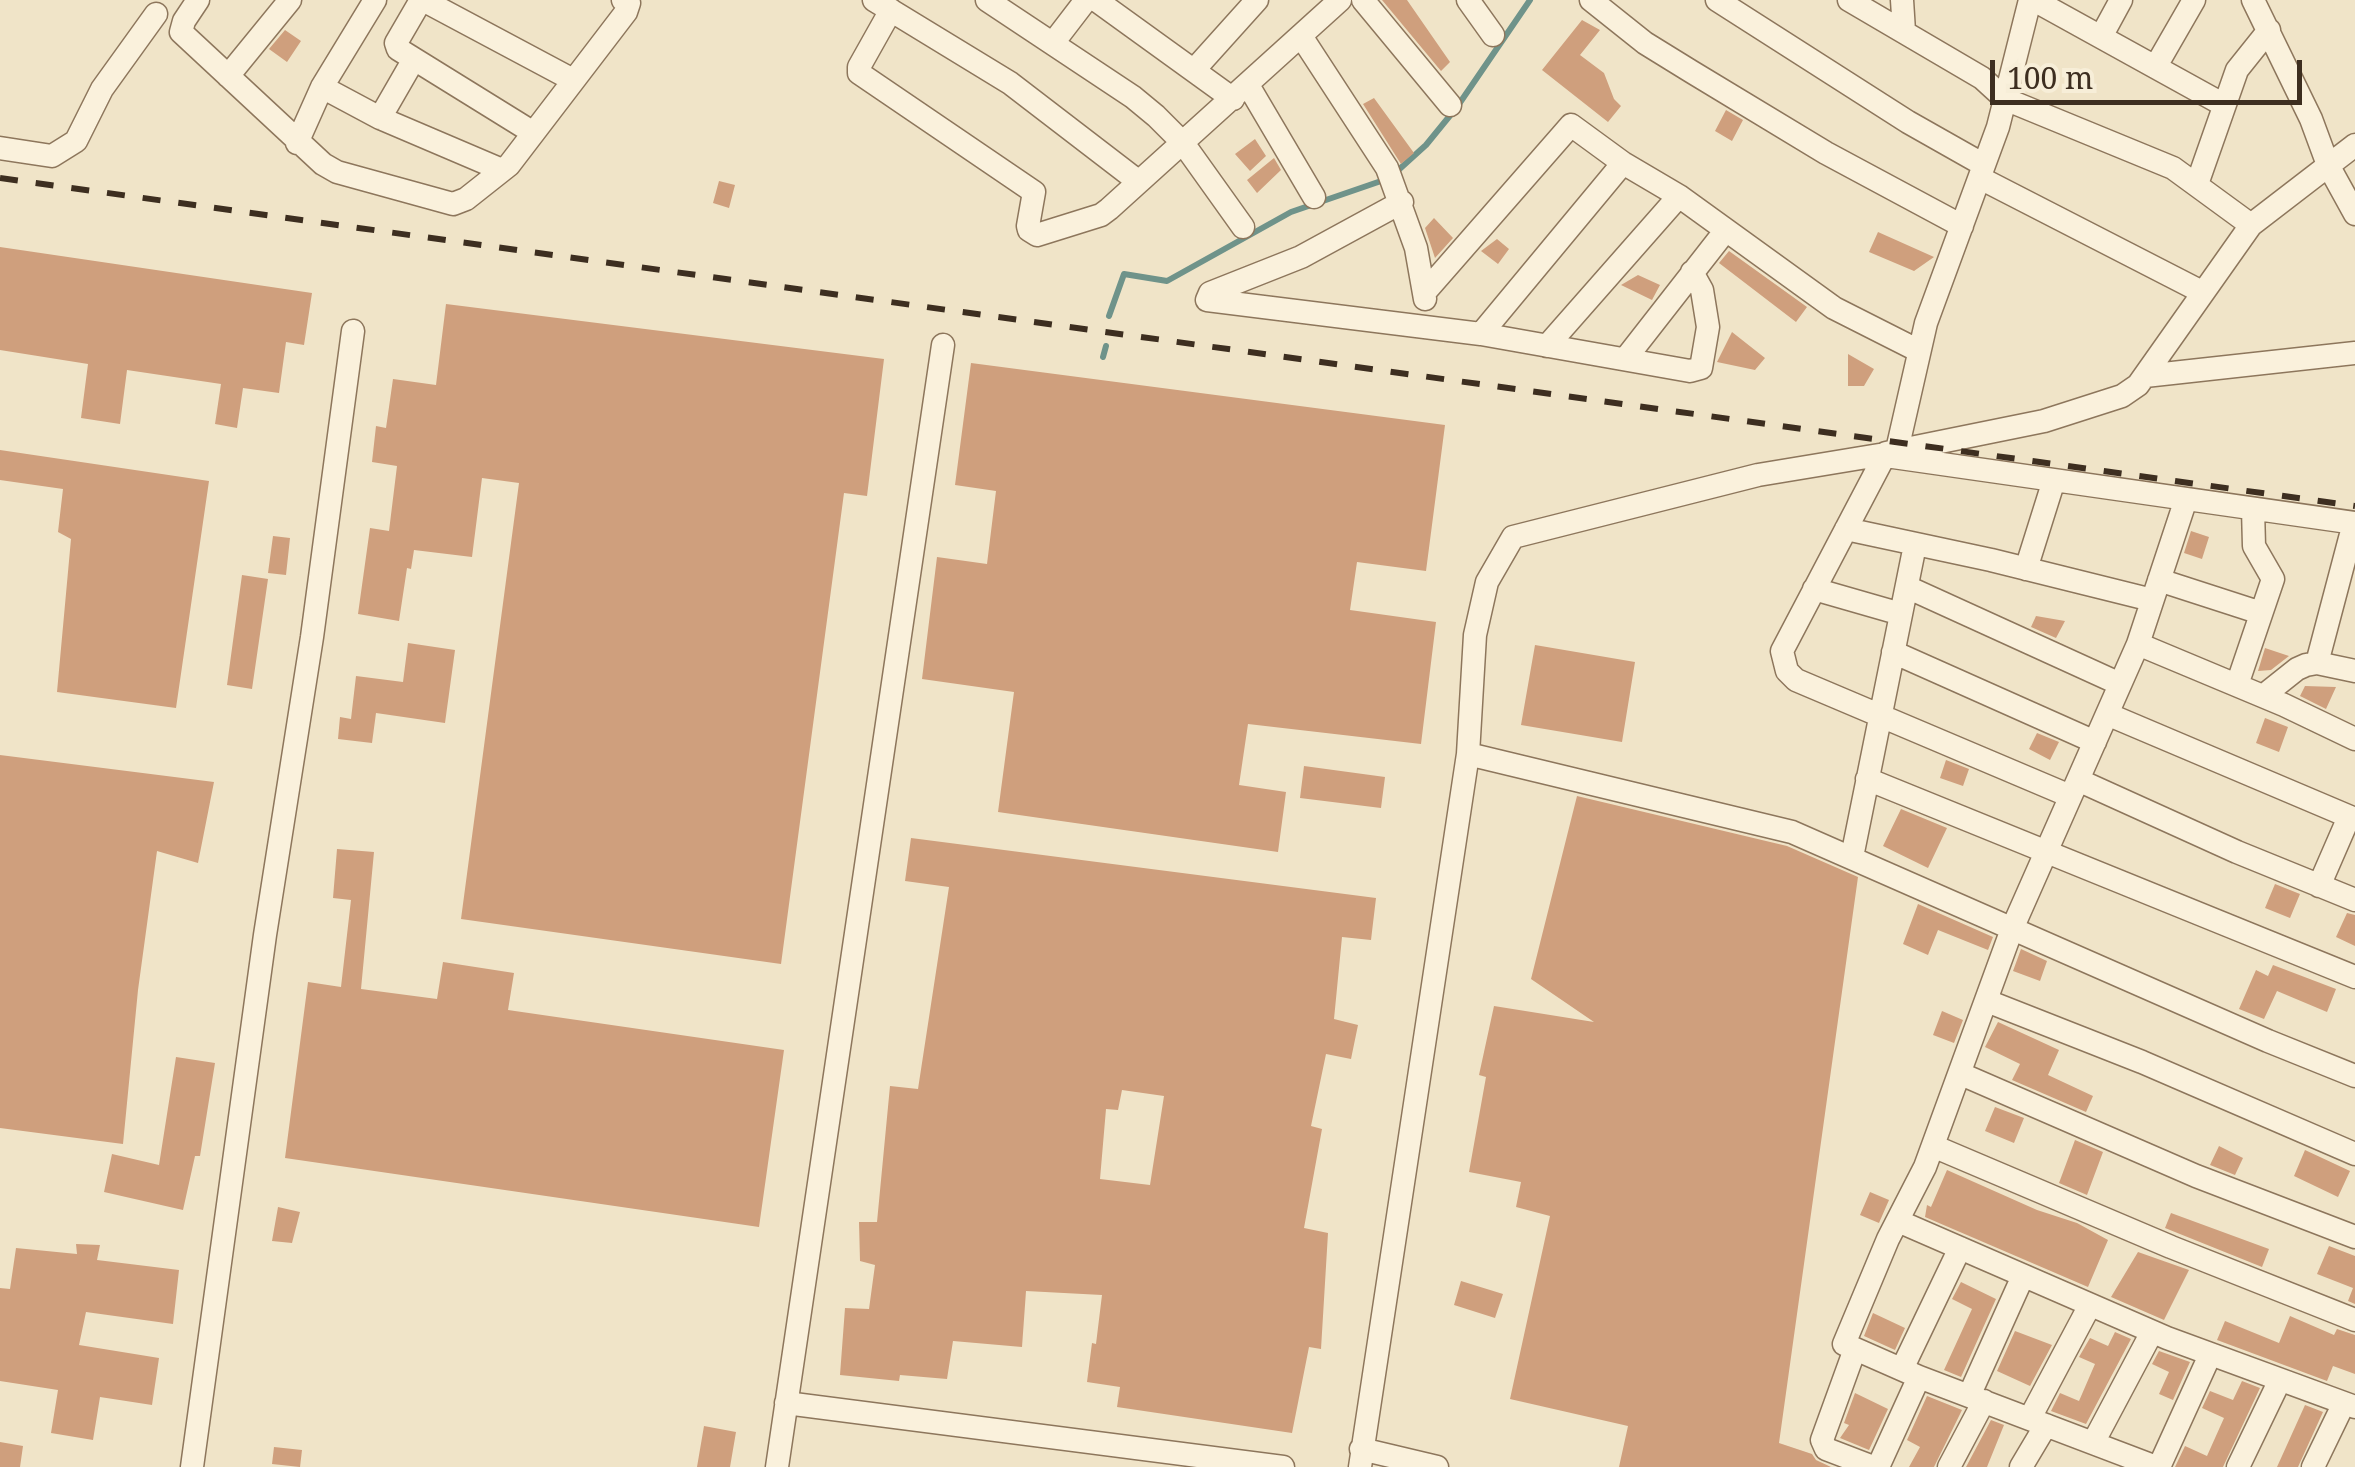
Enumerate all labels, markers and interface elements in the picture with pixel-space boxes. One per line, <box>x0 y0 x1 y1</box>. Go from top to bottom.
scale bar <box>1995 40 2308 102</box>
text: 100 m <box>2007 57 2093 98</box>

